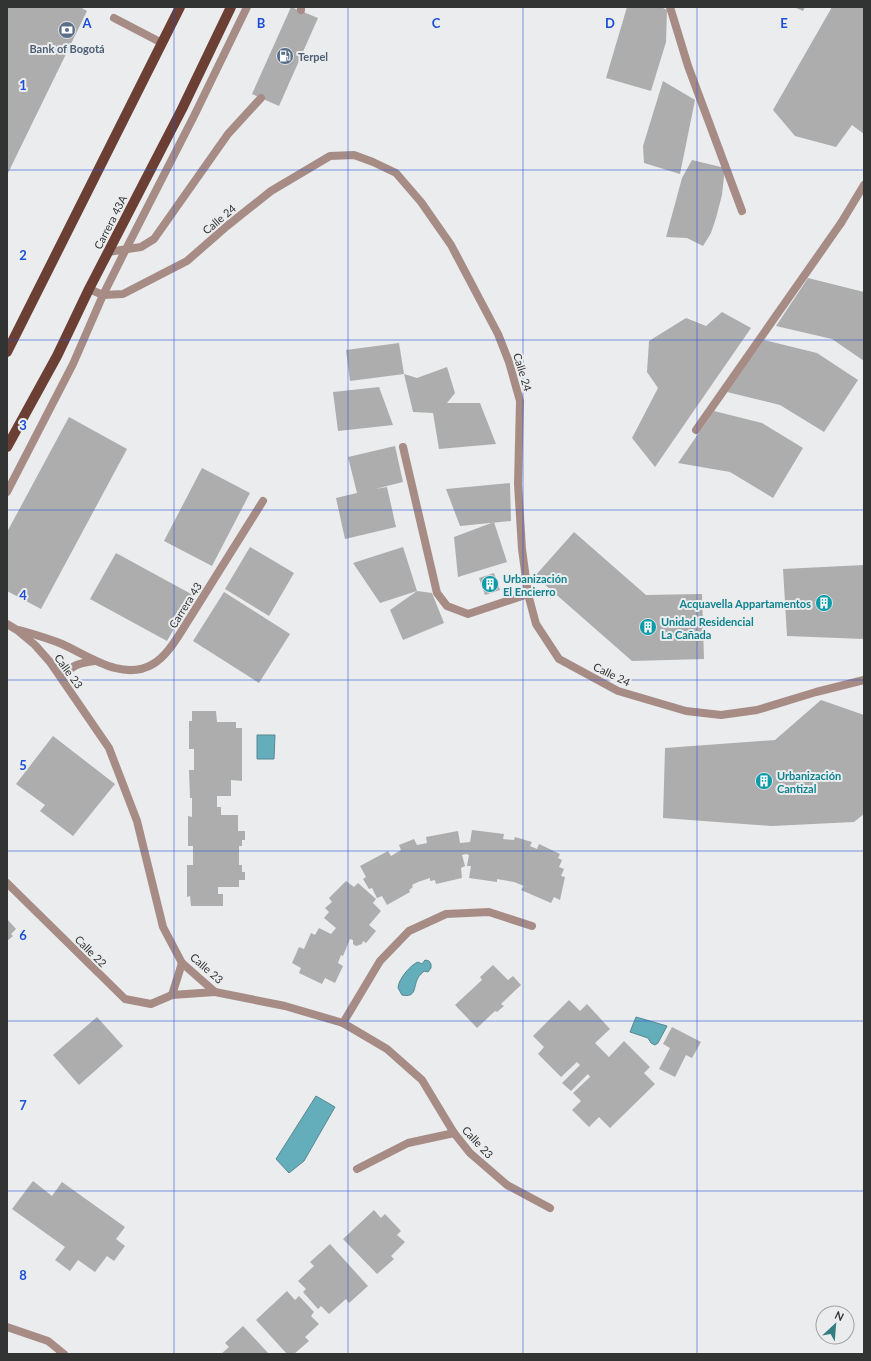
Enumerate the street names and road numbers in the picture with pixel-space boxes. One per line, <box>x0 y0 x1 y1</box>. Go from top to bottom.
street label: Carrera 43A <box>91 192 129 251</box>
street label: Calle 24 <box>200 201 239 237</box>
street label: Calle 24 <box>511 351 535 393</box>
street label: Carrera 43 <box>166 580 204 630</box>
street label: Calle 23 <box>52 651 86 691</box>
street label: Calle 24 <box>591 660 633 689</box>
street label: Calle 22 <box>72 932 110 970</box>
street label: Calle 23 <box>188 950 226 986</box>
street label: Calle 23 <box>460 1123 496 1161</box>

